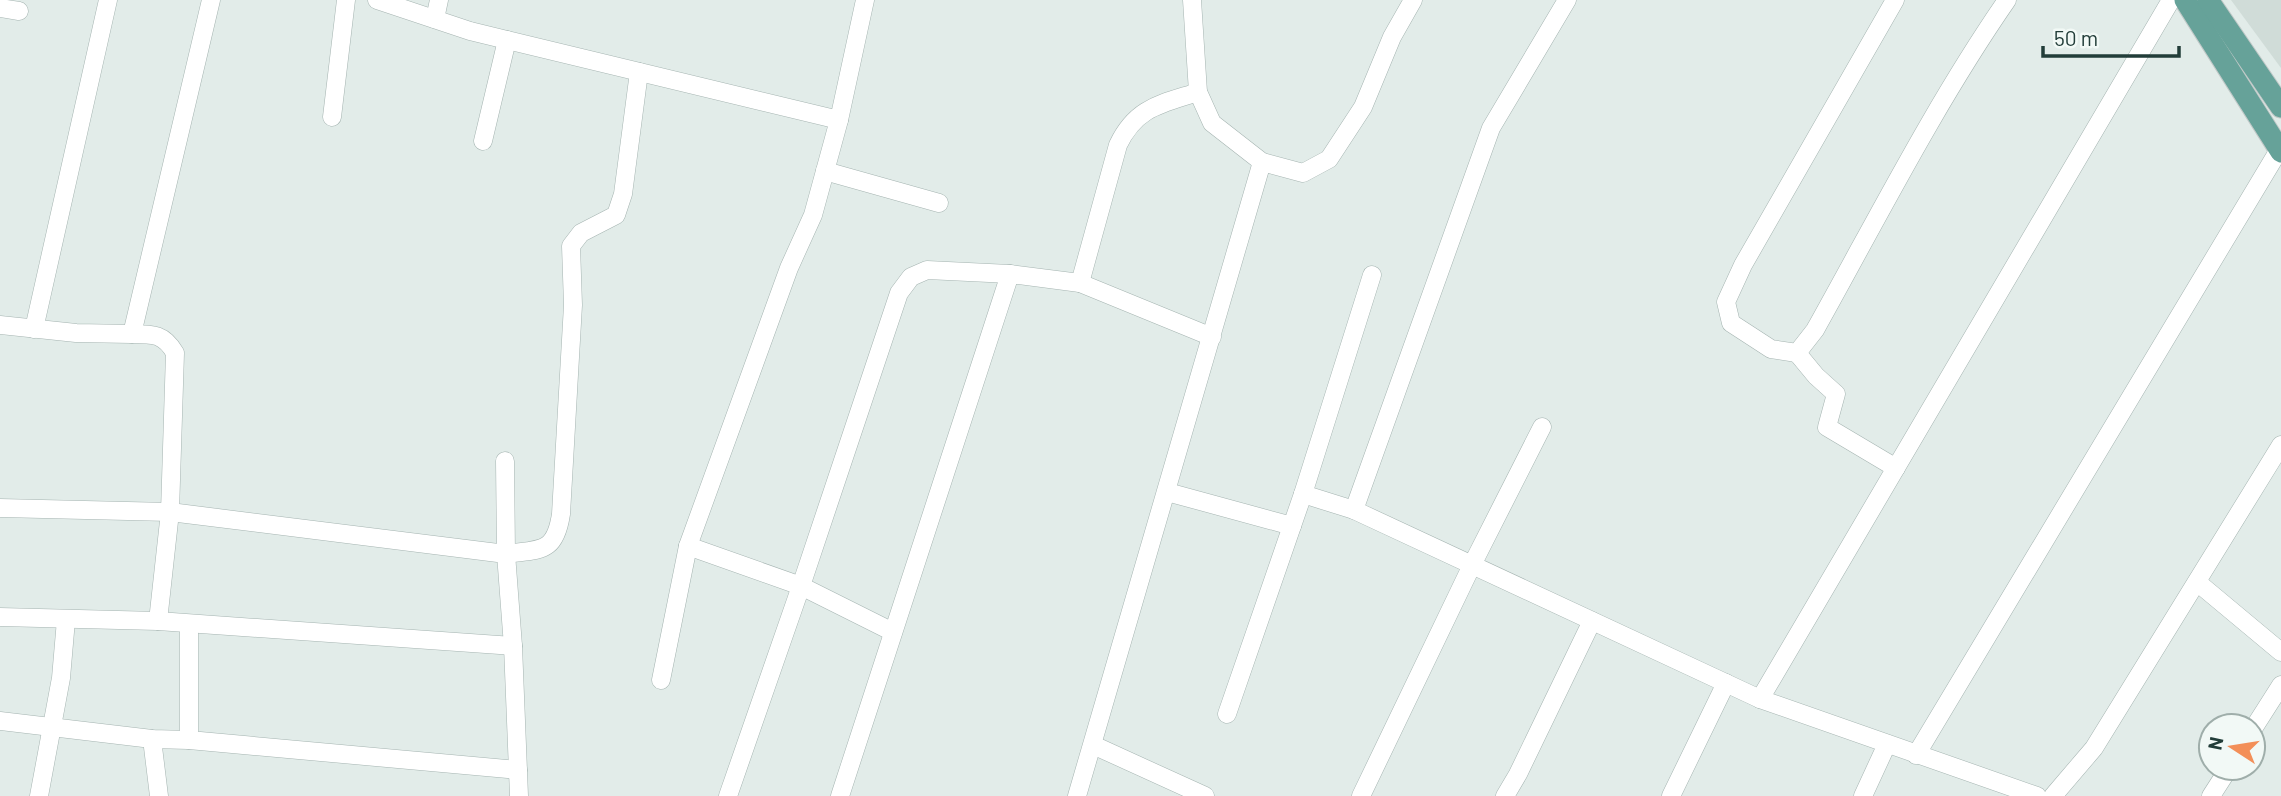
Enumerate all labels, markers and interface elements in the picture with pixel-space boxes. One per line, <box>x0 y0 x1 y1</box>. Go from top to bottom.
scale bar <box>2043 14 2180 58</box>
text: 50 m <box>2054 25 2098 50</box>
north arrow <box>2197 712 2267 782</box>
text: N <box>2202 735 2227 752</box>

